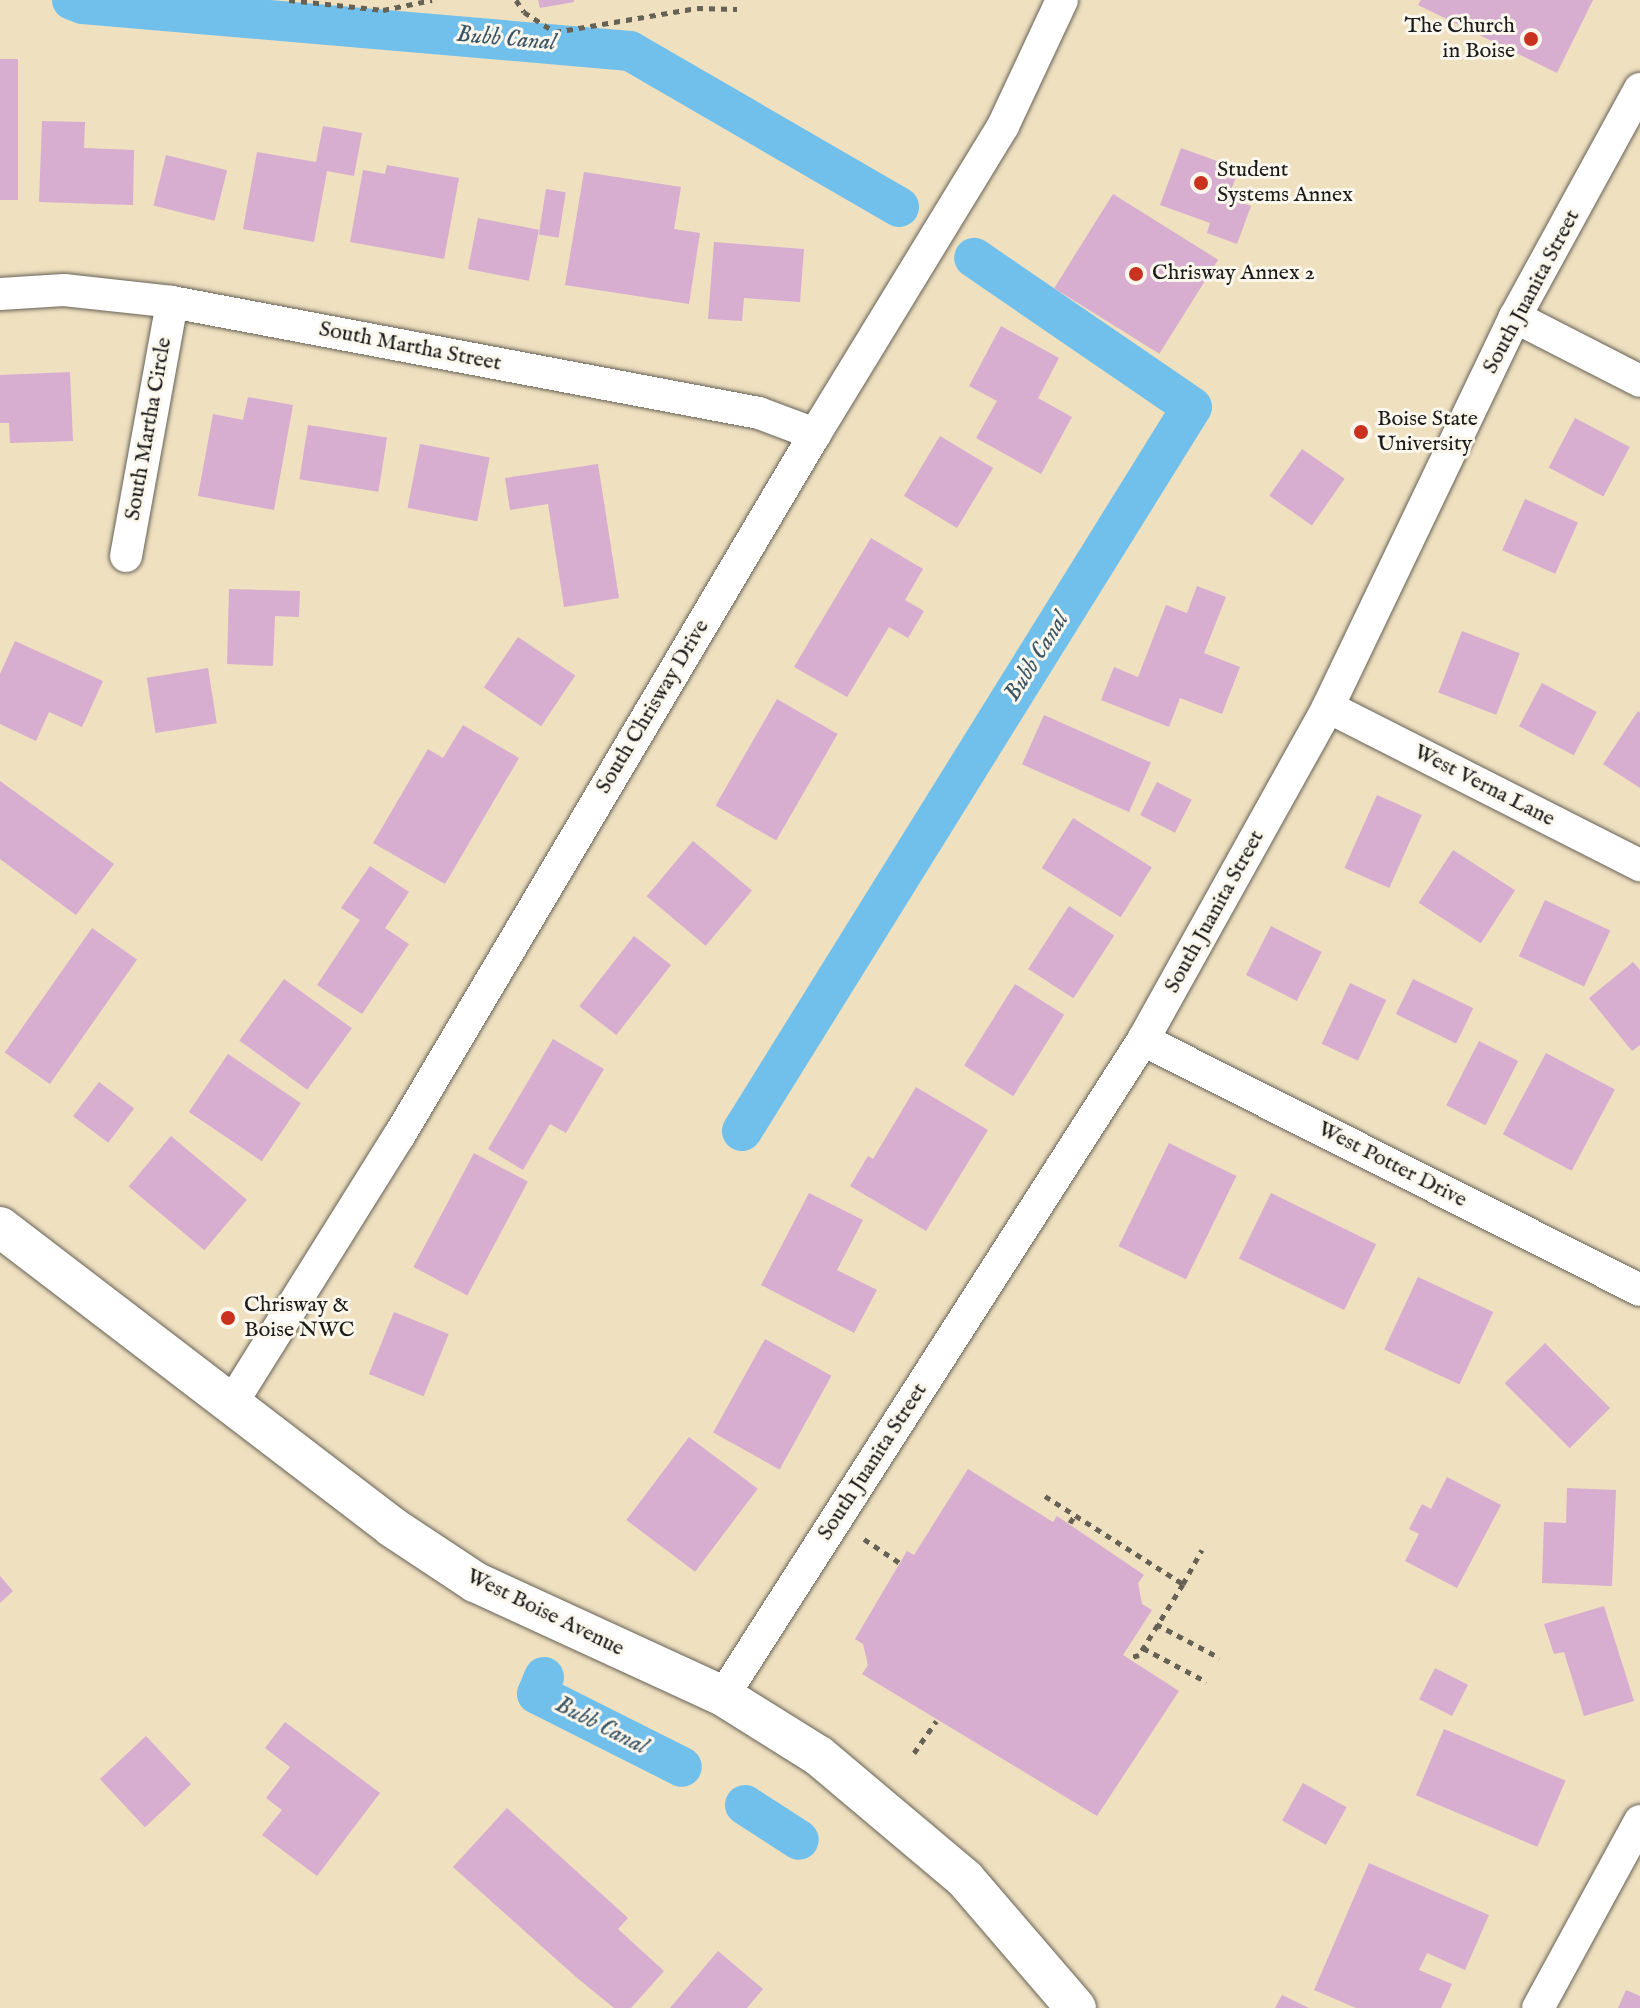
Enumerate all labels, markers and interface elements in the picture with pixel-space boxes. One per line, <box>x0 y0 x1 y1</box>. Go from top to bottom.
place label: The Church in Boise <box>1404 13 1515 64</box>
water label: Bubb Canal <box>455 20 557 58</box>
marker: The Church in Boise <box>1522 30 1540 48</box>
place label: Student Systems Annex <box>1217 157 1353 208</box>
marker: Student Systems Annex <box>1192 174 1210 192</box>
street label: South Juanita Street <box>1478 206 1586 378</box>
place label: Chrisway Annex 2 <box>1152 261 1315 287</box>
marker: Chrisway Annex 2 <box>1127 265 1145 283</box>
street label: South Martha Street <box>317 316 503 378</box>
street label: South Martha Circle <box>120 335 178 523</box>
place label: Boise State University <box>1377 406 1478 458</box>
marker: Boise State University <box>1352 423 1370 441</box>
water label: Bubb Canal <box>998 607 1076 707</box>
street label: South Chrisway Drive <box>591 615 715 799</box>
street label: West Verna Lane <box>1409 739 1559 833</box>
street label: South Juanita Street <box>1159 826 1271 998</box>
street label: West Potter Drive <box>1313 1116 1471 1214</box>
place label: Chrisway & Boise NWC <box>244 1292 354 1344</box>
marker: Chrisway & Boise NWC <box>219 1309 237 1327</box>
street label: South Juanita Street <box>812 1379 934 1545</box>
street label: West Boise Avenue <box>462 1563 628 1663</box>
water label: Bubb Canal <box>550 1691 652 1761</box>

